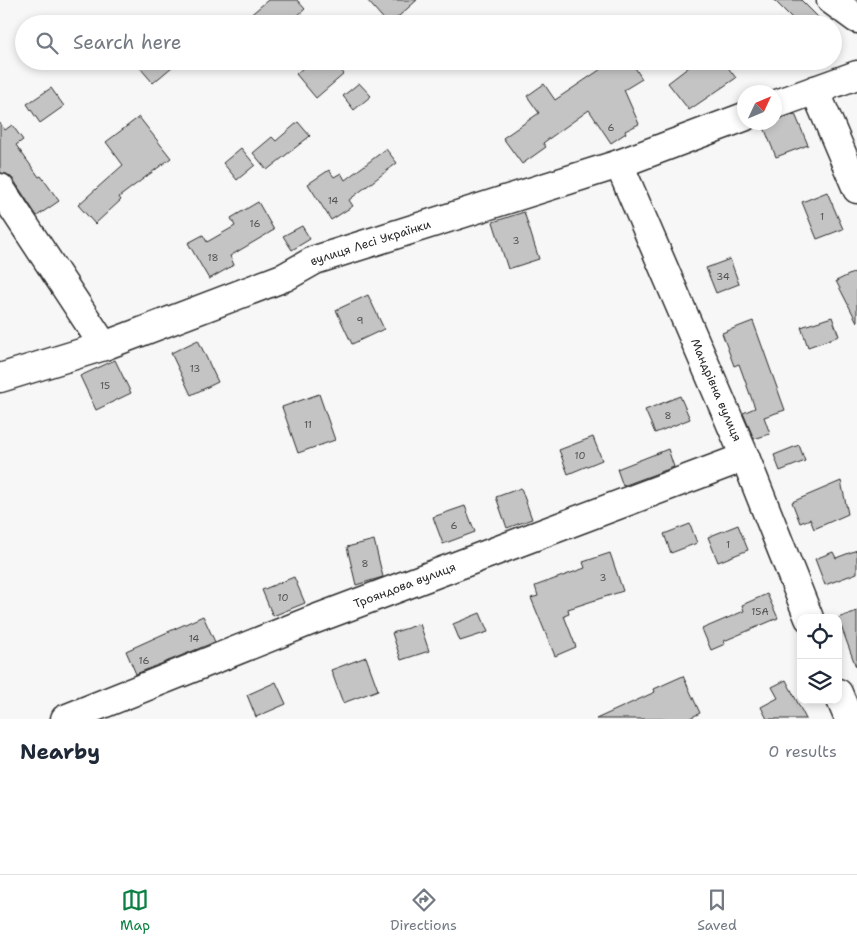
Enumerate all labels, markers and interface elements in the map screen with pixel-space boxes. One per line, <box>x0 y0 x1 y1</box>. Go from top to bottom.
search box <box>15 15 842 70</box>
icon: search <box>33 29 61 57</box>
text: Search here <box>73 30 182 55</box>
north arrow <box>737 85 782 130</box>
house number: 6 <box>608 121 615 134</box>
house number: 14 <box>328 194 338 207</box>
house number: 1 <box>820 210 824 223</box>
street label: вулиця Лесі Українки <box>307 216 433 269</box>
house number: 16 <box>250 217 260 230</box>
house number: 3 <box>513 234 520 247</box>
house number: 18 <box>207 251 219 264</box>
house number: 34 <box>716 270 730 283</box>
house number: 9 <box>357 314 364 327</box>
street label: Мандрівна вулиця <box>687 336 745 444</box>
house number: 13 <box>190 362 200 375</box>
house number: 15 <box>100 379 110 392</box>
house number: 8 <box>665 409 672 422</box>
house number: 11 <box>304 418 312 431</box>
house number: 10 <box>575 449 585 462</box>
house number: 6 <box>451 519 458 532</box>
house number: 1 <box>726 538 730 551</box>
house number: 8 <box>362 557 369 570</box>
street label: Трояндова вулиця <box>351 559 458 612</box>
house number: 3 <box>600 571 607 584</box>
house number: 10 <box>278 591 288 604</box>
house number: 15А <box>751 605 769 618</box>
map controls <box>797 614 842 704</box>
button: locate <box>797 614 842 659</box>
house number: 14 <box>189 632 199 645</box>
house number: 16 <box>139 654 149 667</box>
button: layers <box>797 659 842 704</box>
text: Nearby <box>20 738 100 766</box>
text: 0 results <box>768 741 837 762</box>
tab: Map <box>120 886 150 934</box>
tab: Directions <box>390 886 457 934</box>
tab: Saved <box>697 886 737 934</box>

